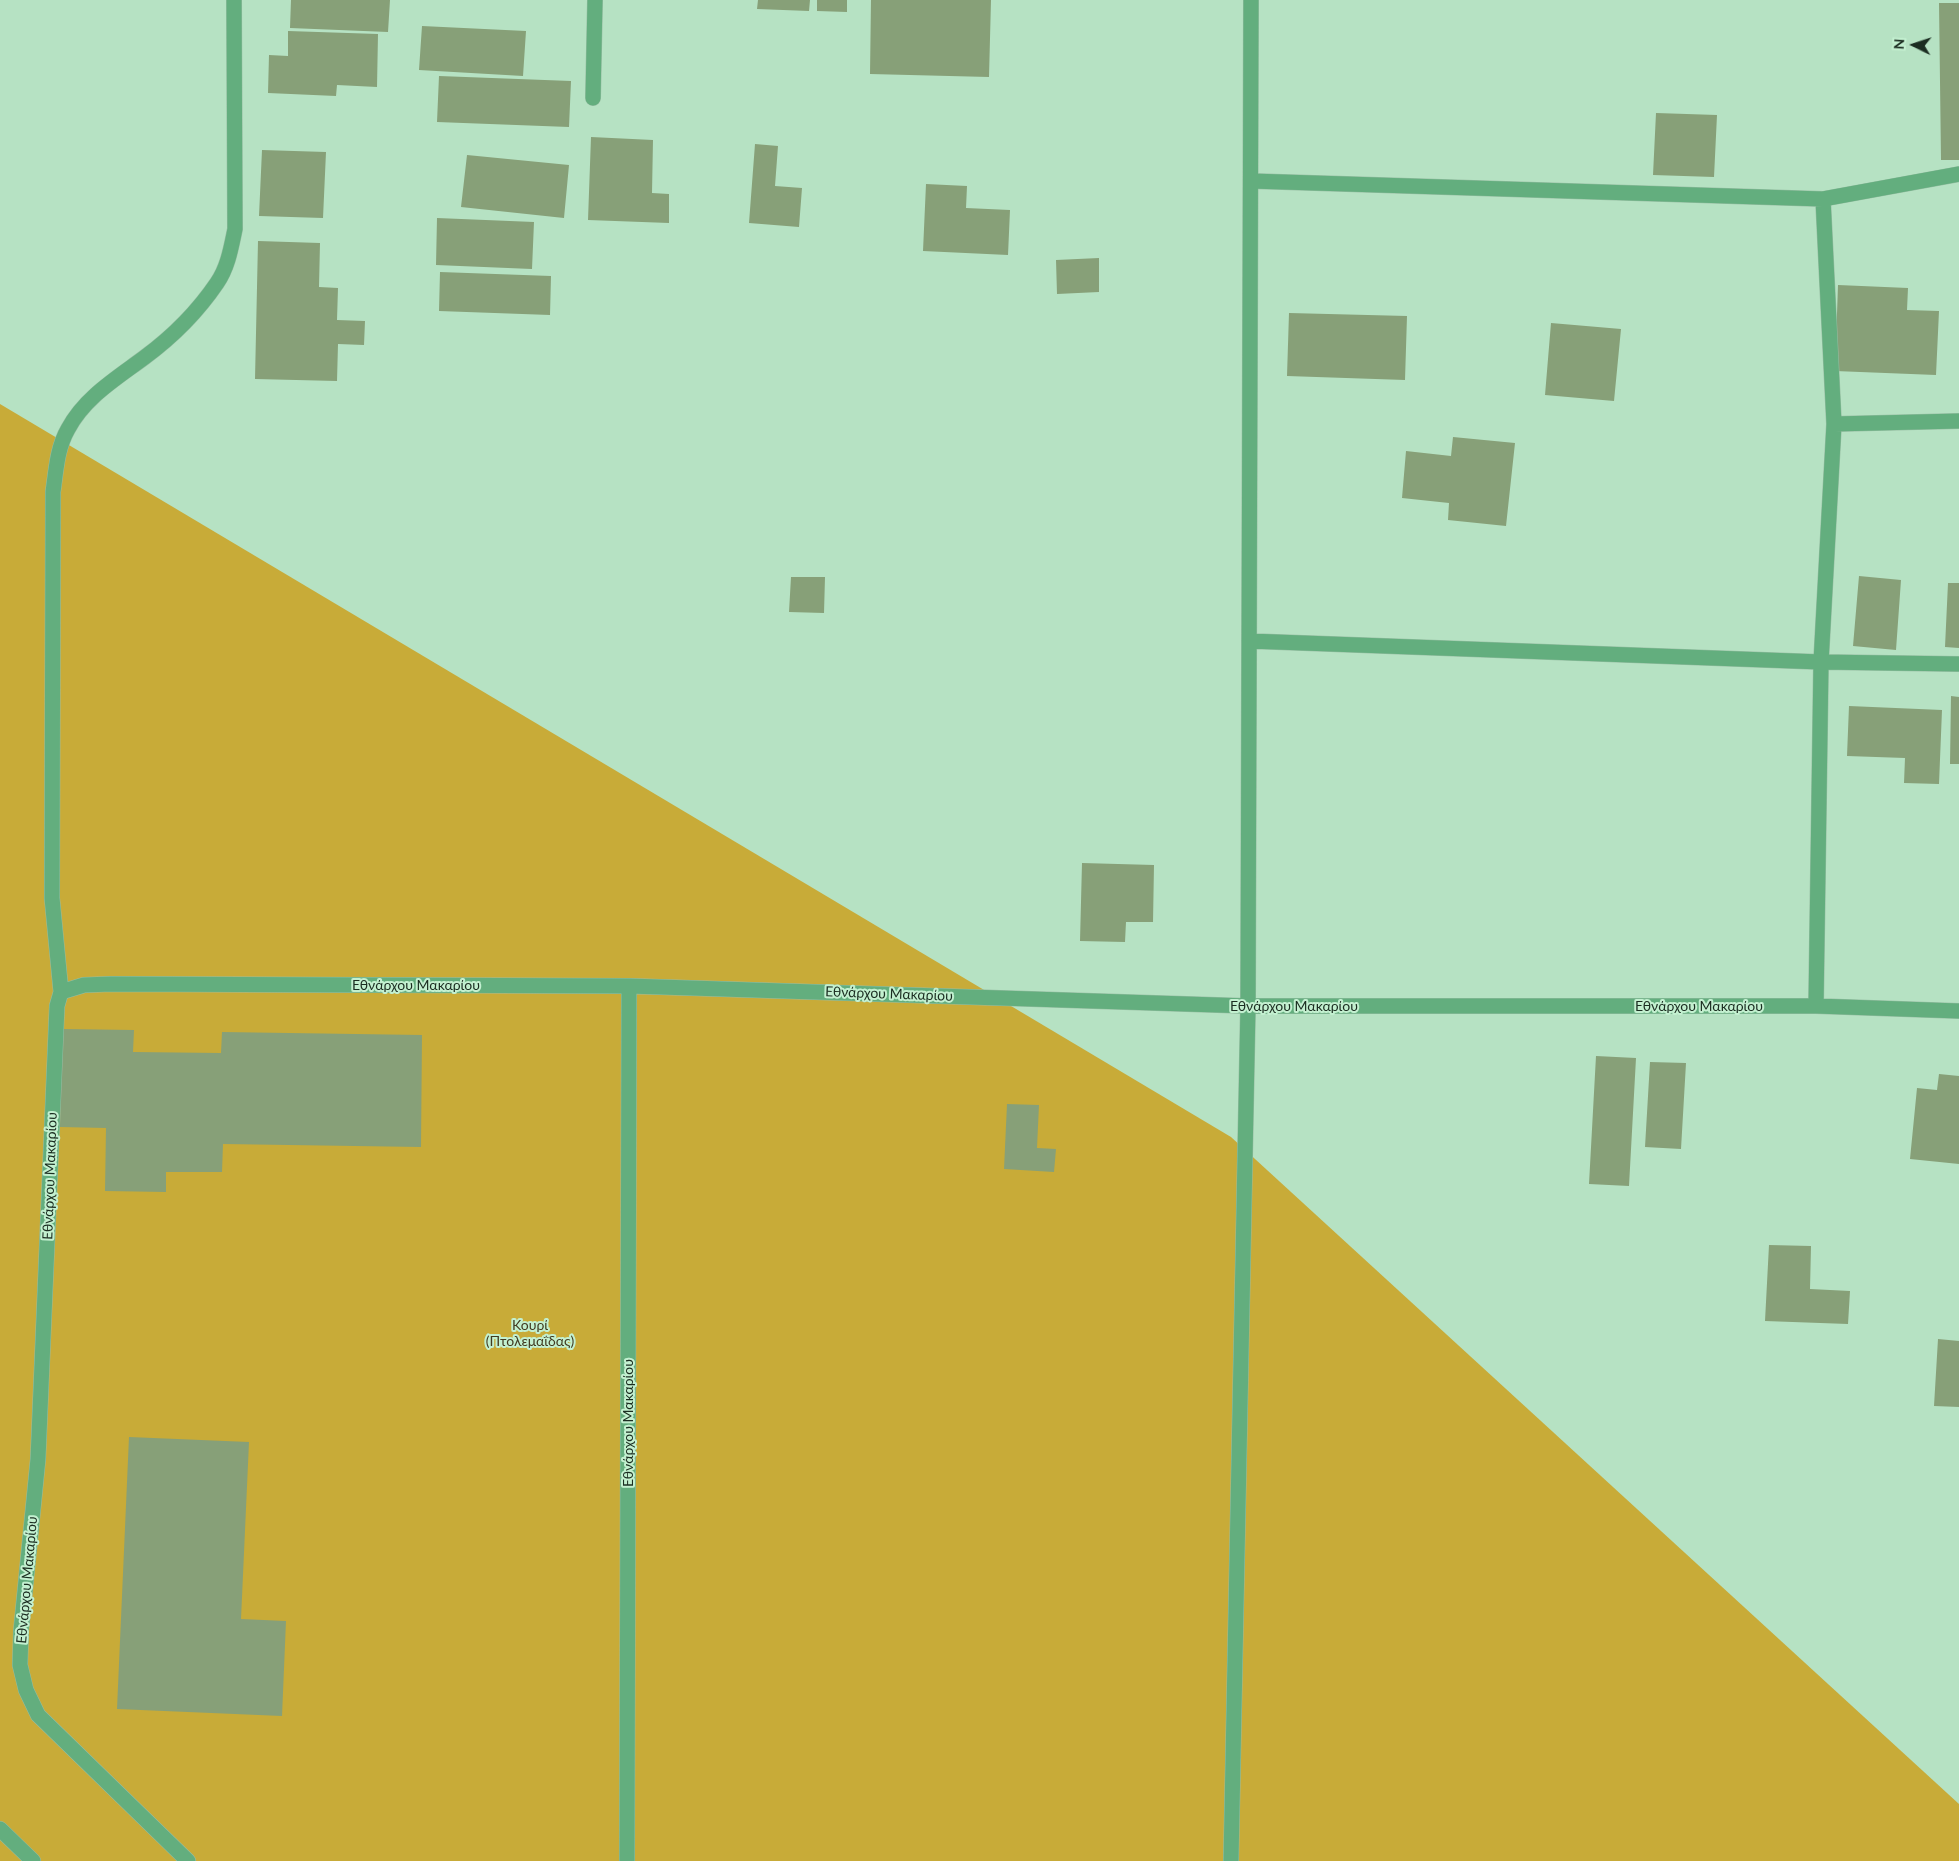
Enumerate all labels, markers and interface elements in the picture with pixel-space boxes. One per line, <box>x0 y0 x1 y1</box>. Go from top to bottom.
north arrow <box>1889 20 1939 70</box>
text: N <box>1890 38 1907 50</box>
street label: Εθνάρχου Μακαρίου <box>352 977 480 993</box>
street label: Εθνάρχου Μακαρίου <box>825 983 953 1005</box>
street label: Εθνάρχου Μακαρίου <box>1230 998 1358 1014</box>
street label: Εθνάρχου Μακαρίου <box>1635 998 1763 1014</box>
street label: Εθνάρχου Μακαρίου <box>39 1112 61 1240</box>
park label: Κουρί (Πτολεμαΐδας) <box>486 1317 574 1350</box>
street label: Εθνάρχου Μακαρίου <box>620 1359 636 1487</box>
street label: Εθνάρχου Μακαρίου <box>13 1516 41 1644</box>

